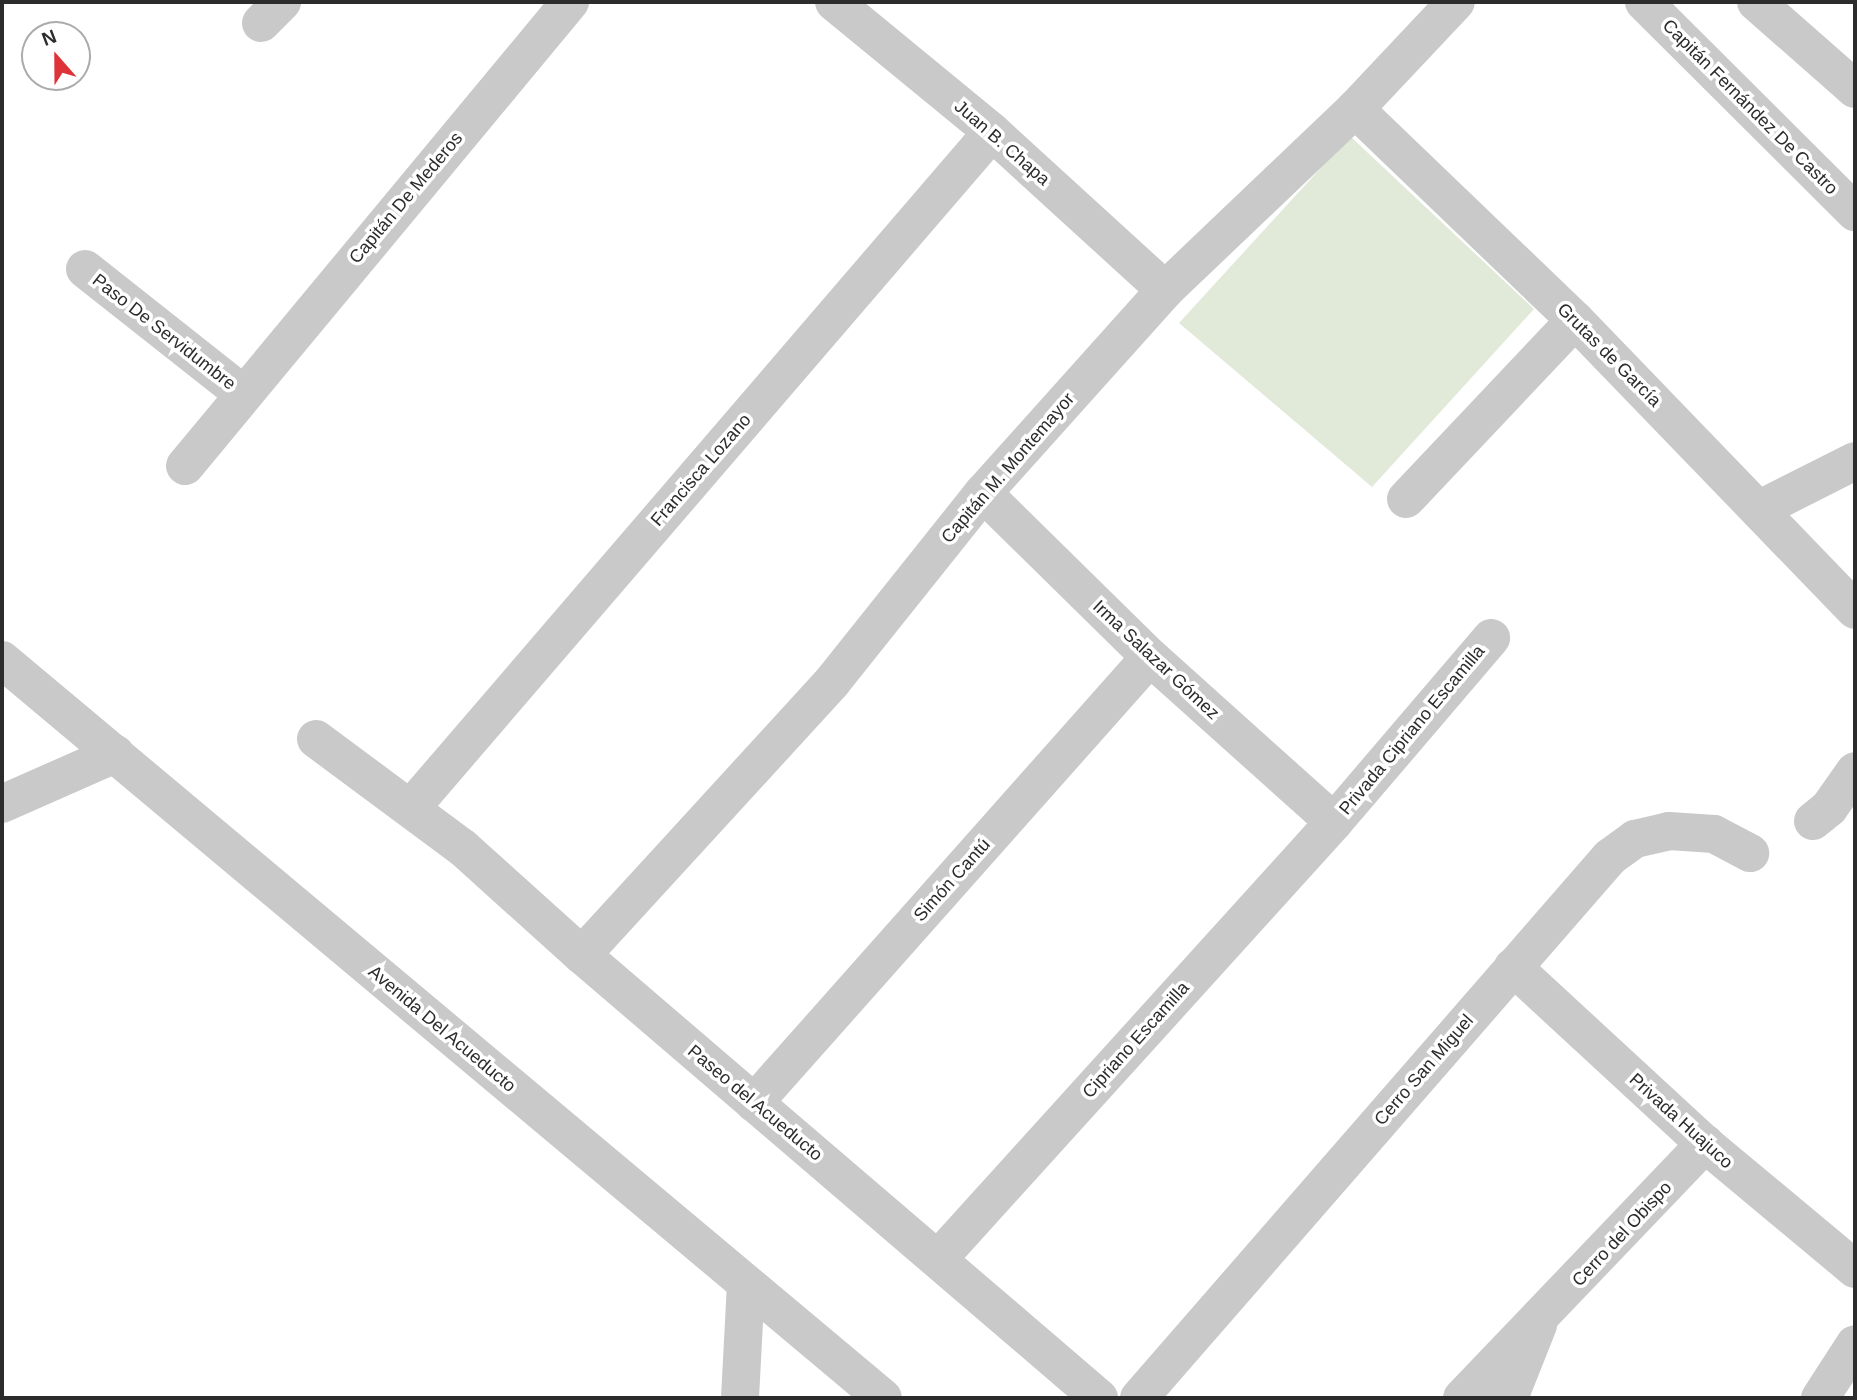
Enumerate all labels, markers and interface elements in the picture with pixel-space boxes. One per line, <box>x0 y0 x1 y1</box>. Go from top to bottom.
street label: Capitán Fernández De Castro <box>1658 15 1842 199</box>
north arrow <box>21 21 91 91</box>
text: N <box>39 26 59 50</box>
street label: Juan B. Chapa <box>950 96 1054 190</box>
street label: Capitán De Mederos <box>345 128 467 268</box>
street label: Paso De Servidumbre <box>88 269 240 395</box>
street label: Grutas de García <box>1553 299 1665 411</box>
street label: Capitán M. Montemayor <box>937 388 1079 548</box>
street label: Francisca Lozano <box>646 409 756 531</box>
street label: Irma Salazar Gómez <box>1088 596 1224 724</box>
street label: Privada Cipriano Escamilla <box>1335 641 1489 819</box>
street label: Simón Cantú <box>909 834 995 926</box>
street label: Avenida Del Acueducto <box>364 961 520 1097</box>
street label: Cipriano Escamilla <box>1078 977 1194 1103</box>
street label: Cerro San Miguel <box>1370 1010 1478 1130</box>
street label: Paseo del Acueducto <box>683 1040 827 1166</box>
street label: Privada Huajuco <box>1625 1069 1737 1173</box>
street label: Cerro del Obispo <box>1568 1177 1676 1291</box>

